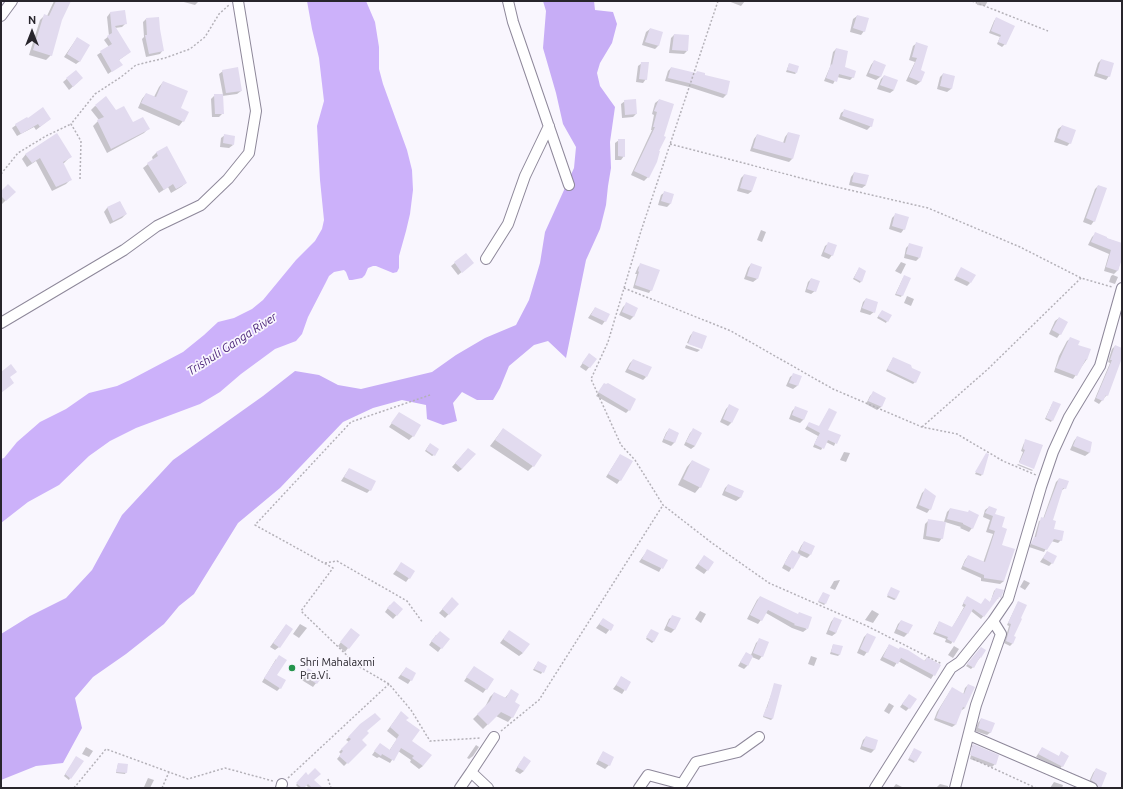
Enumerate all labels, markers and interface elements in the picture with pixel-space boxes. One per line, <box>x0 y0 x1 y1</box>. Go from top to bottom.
north arrow <box>12 12 52 52</box>
text: N <box>28 14 36 26</box>
water label: Trishuli Ganga River <box>184 310 280 378</box>
place label: Shri Mahalaxmi Pra.Vi. <box>300 655 375 681</box>
marker: Shri Mahalaxmi Pra.Vi. <box>287 663 297 673</box>

